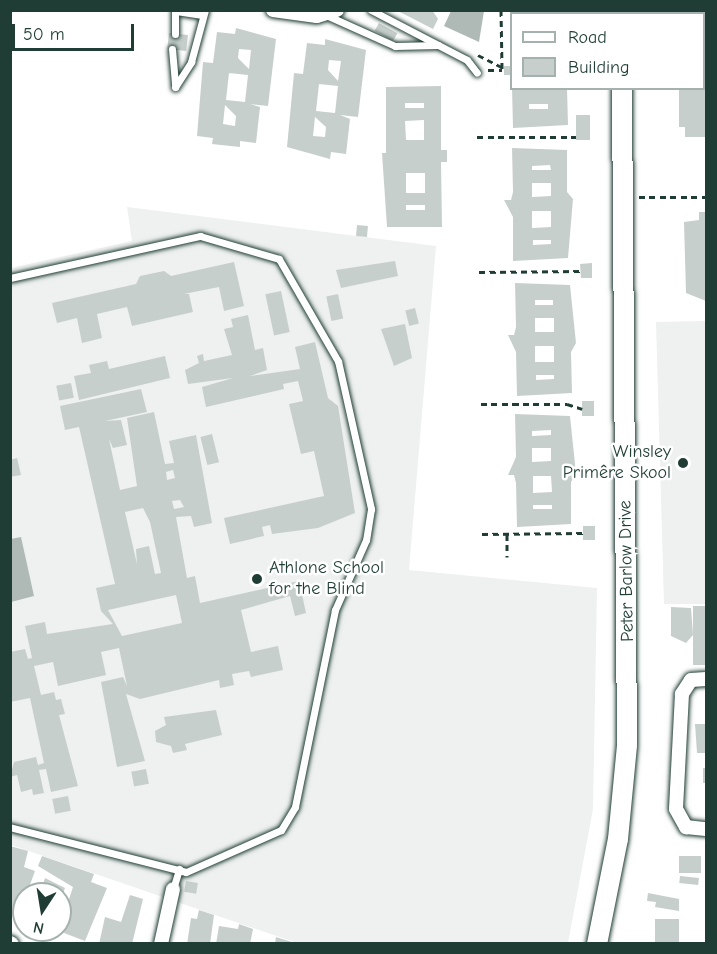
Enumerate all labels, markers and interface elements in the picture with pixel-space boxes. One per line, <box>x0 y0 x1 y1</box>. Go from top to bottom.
scale bar <box>15 12 136 50</box>
legend <box>510 12 705 90</box>
text: 50 m <box>23 24 65 45</box>
text: Road <box>568 27 607 48</box>
text: Building <box>568 57 630 78</box>
place label: Winsley Primêre Skool <box>563 442 671 484</box>
marker: Winsley Primêre Skool <box>676 456 690 470</box>
street label: Peter Barlow Drive <box>615 500 639 642</box>
place label: Athlone School for the Blind <box>269 558 384 600</box>
marker: Athlone School for the Blind <box>250 572 264 586</box>
north arrow <box>12 882 72 942</box>
text: N <box>32 918 46 938</box>

